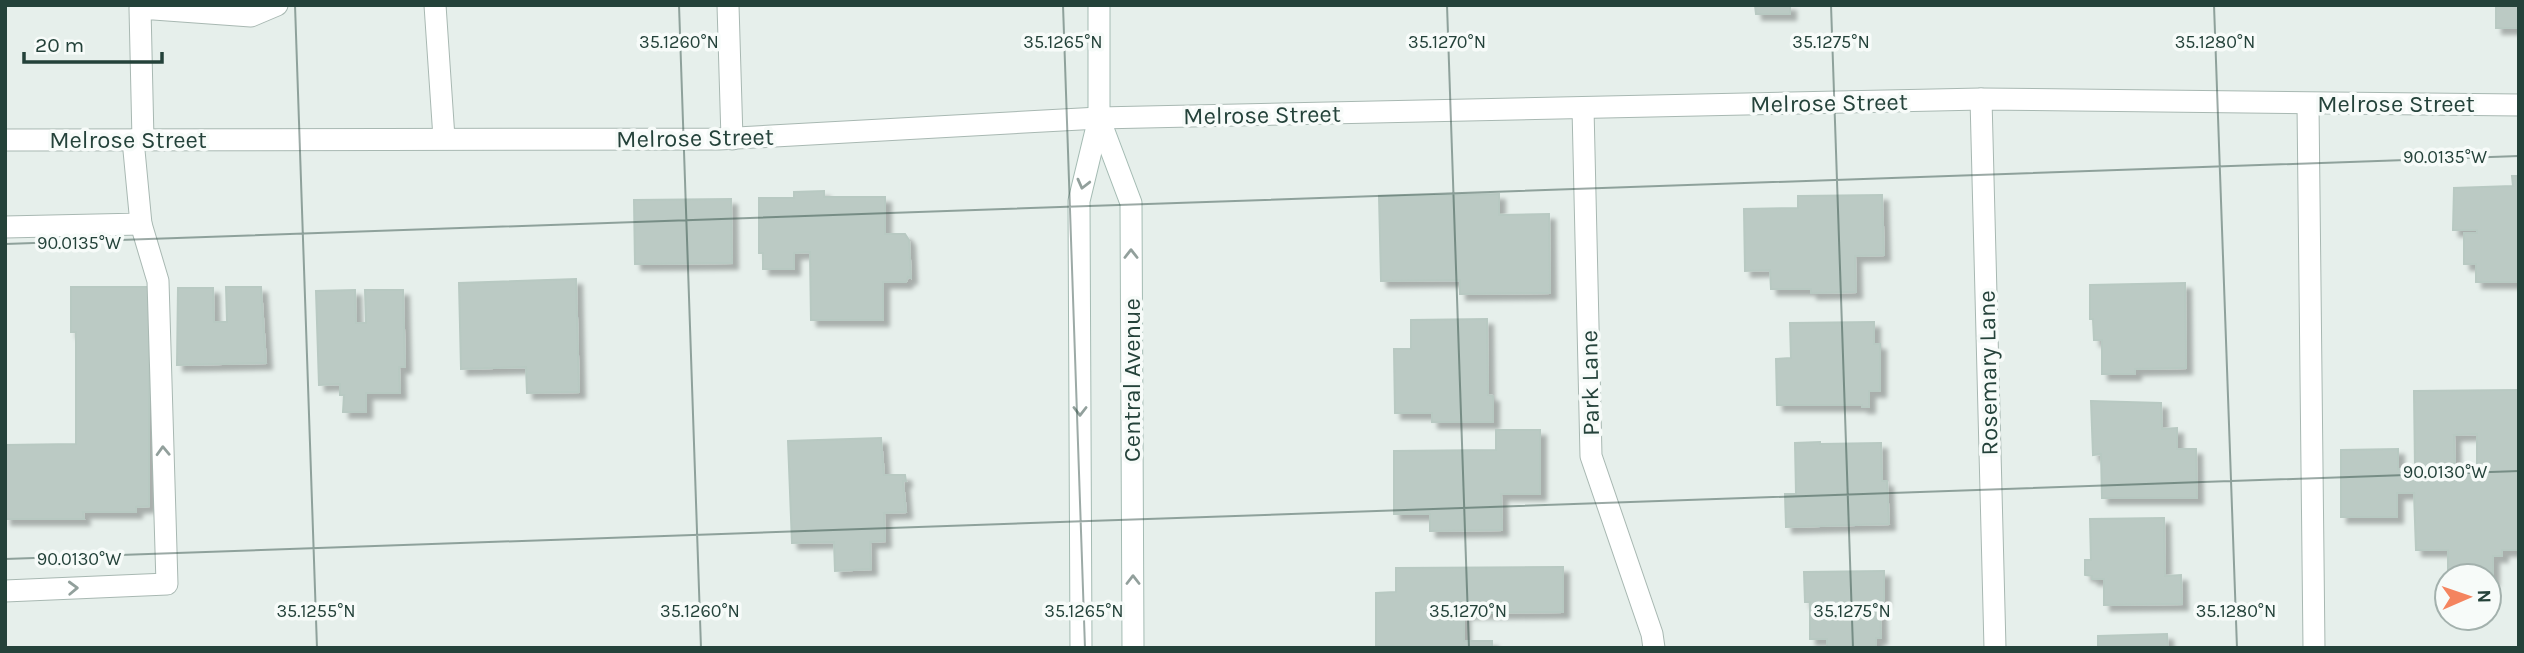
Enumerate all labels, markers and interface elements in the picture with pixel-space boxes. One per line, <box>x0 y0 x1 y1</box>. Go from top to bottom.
scale bar <box>24 21 163 65</box>
text: 35.1260°N <box>639 31 719 53</box>
text: 35.1265°N <box>1023 31 1103 53</box>
text: 35.1270°N <box>1408 31 1486 53</box>
text: 35.1275°N <box>1792 31 1870 53</box>
text: 35.1280°N <box>2175 31 2255 53</box>
text: 20 m <box>35 33 84 57</box>
street label: Melrose Street <box>1750 88 1908 118</box>
street label: Melrose Street <box>2317 90 2475 118</box>
street label: Melrose Street <box>1183 100 1341 130</box>
street label: Melrose Street <box>616 123 774 153</box>
street label: Melrose Street <box>49 126 207 154</box>
text: 90.0135°W <box>2403 146 2487 168</box>
one-way arrow <box>1077 178 1091 190</box>
text: 90.0135°W <box>37 232 121 254</box>
one-way arrow <box>1123 248 1139 259</box>
street label: Rosemary Lane <box>1973 290 2003 456</box>
street label: Central Avenue <box>1118 298 1146 462</box>
street label: Park Lane <box>1575 330 1605 436</box>
one-way arrow <box>1072 406 1088 417</box>
one-way arrow <box>155 445 170 456</box>
text: 90.0130°W <box>2403 461 2487 483</box>
text: 90.0130°W <box>37 548 121 570</box>
north arrow <box>2433 562 2503 632</box>
one-way arrow <box>1125 574 1141 584</box>
one-way arrow <box>68 580 79 595</box>
text: N <box>2473 589 2495 604</box>
text: 35.1255°N <box>276 600 356 622</box>
text: 35.1260°N <box>660 600 740 622</box>
text: 35.1265°N <box>1044 600 1124 622</box>
text: 35.1270°N <box>1429 600 1507 622</box>
text: 35.1275°N <box>1813 600 1891 622</box>
text: 35.1280°N <box>2196 600 2276 622</box>

